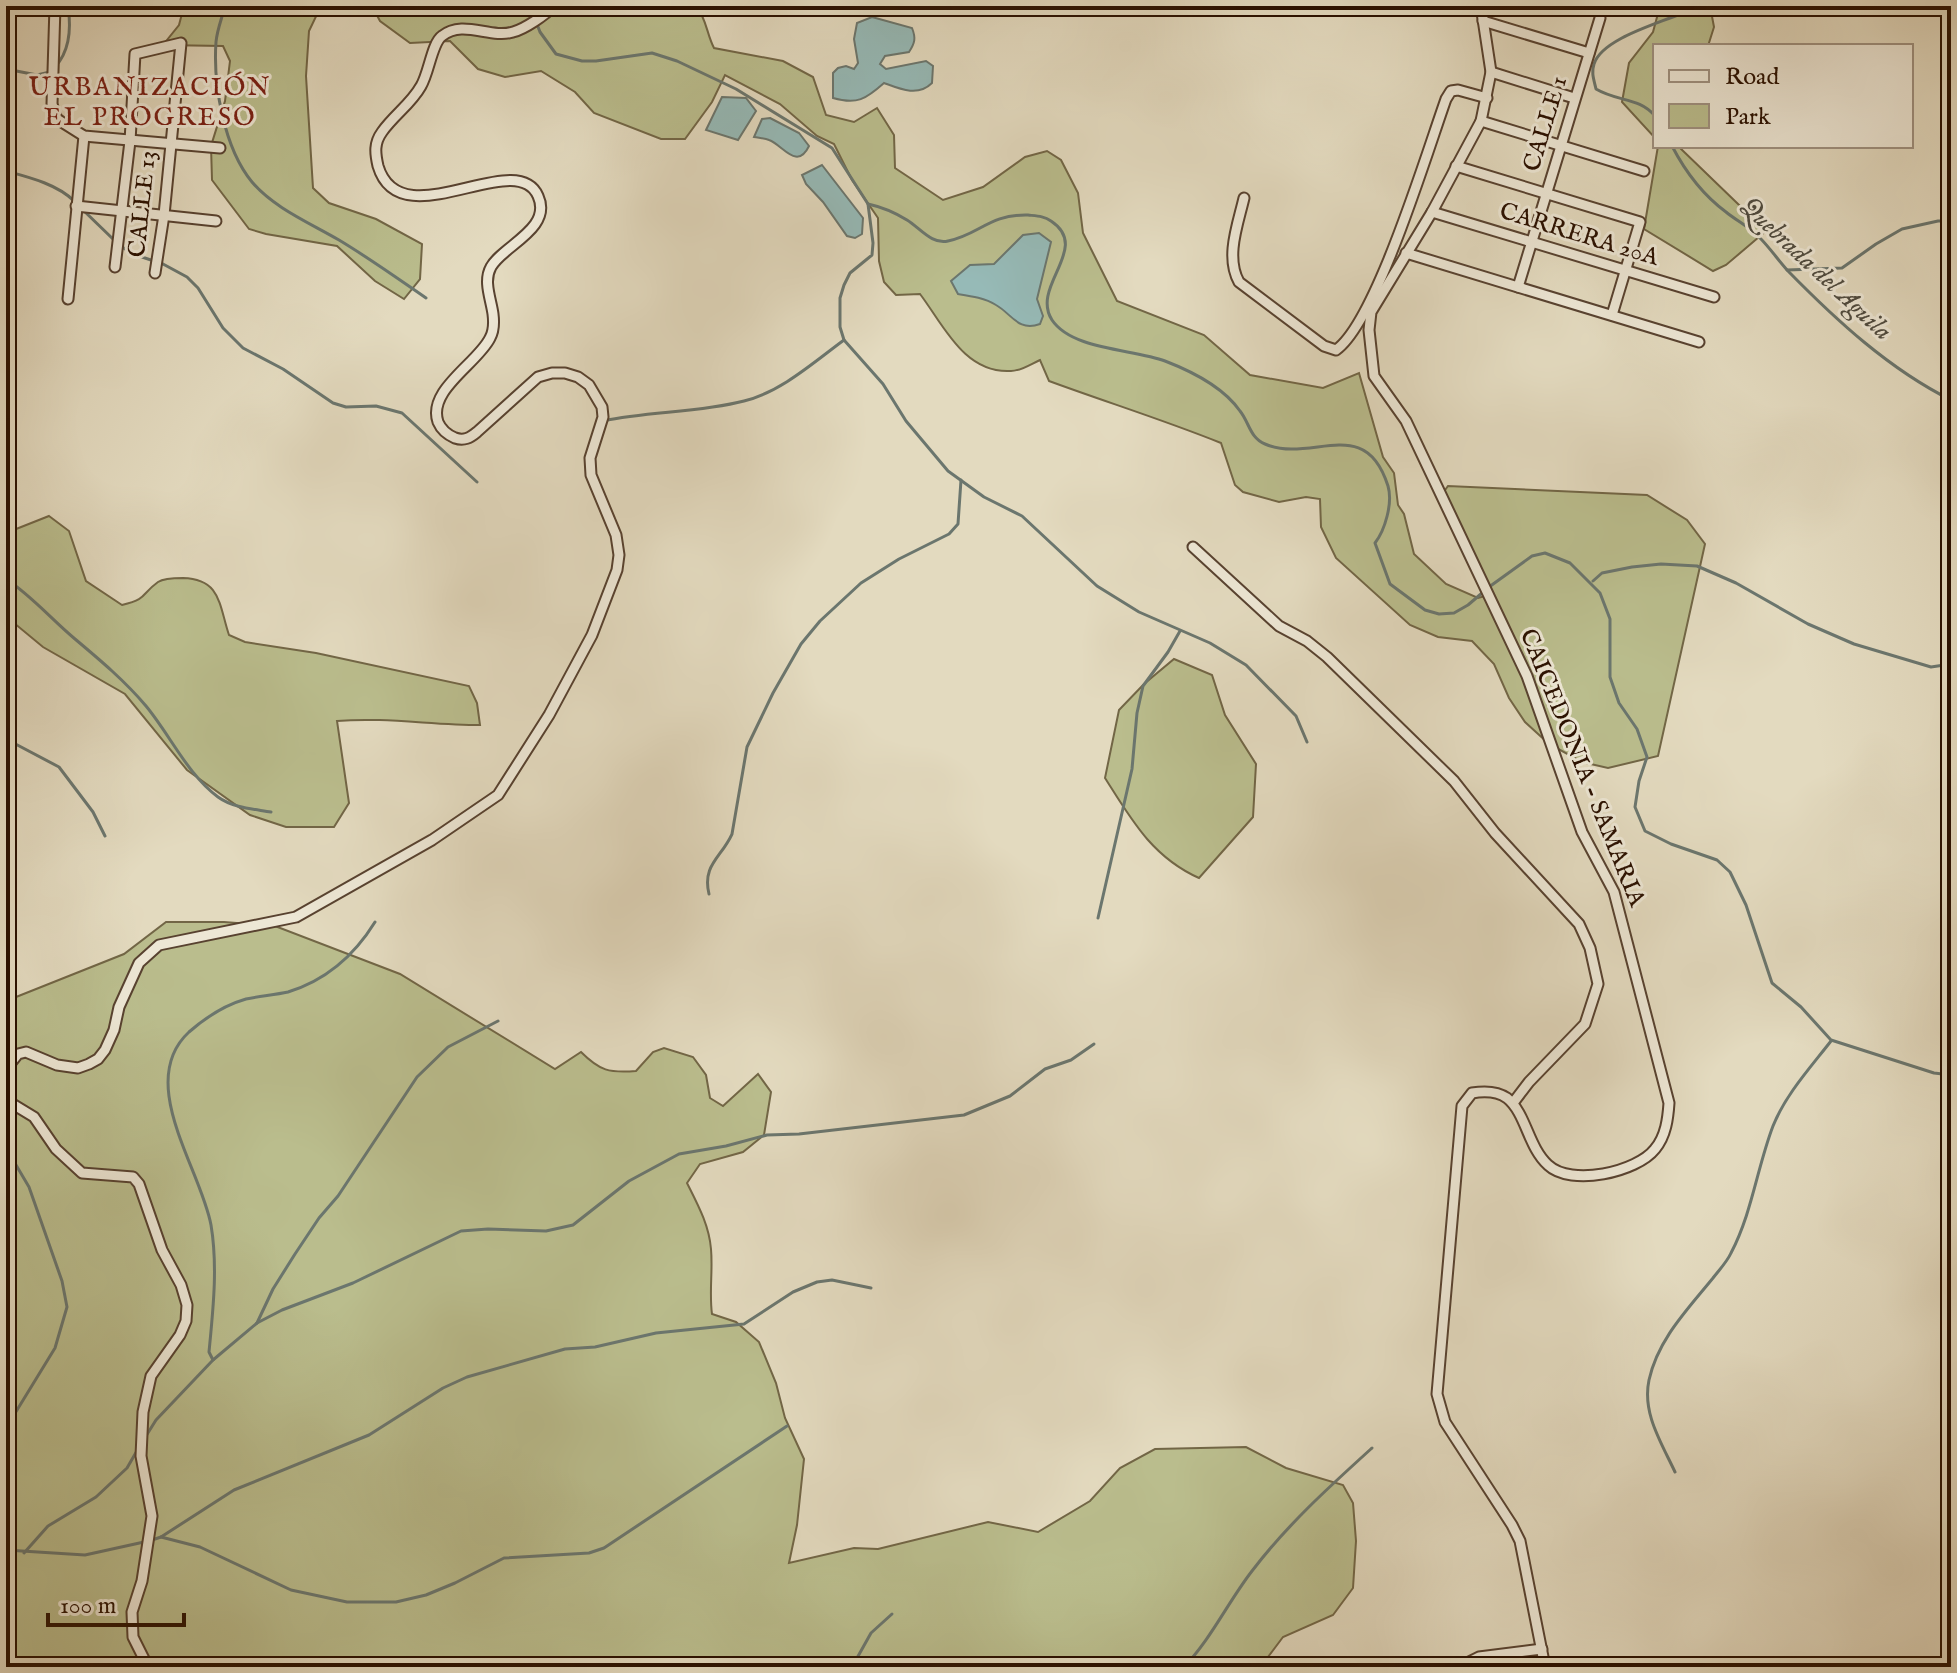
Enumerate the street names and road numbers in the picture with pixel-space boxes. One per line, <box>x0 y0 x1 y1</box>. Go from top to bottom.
street label: CALLE 1 <box>1517 73 1575 175</box>
street label: CALLE 13 <box>122 149 164 259</box>
street label: CARRERA 20A <box>1496 196 1663 274</box>
street label: CAICEDONIA - SAMARIA <box>1512 625 1652 912</box>

